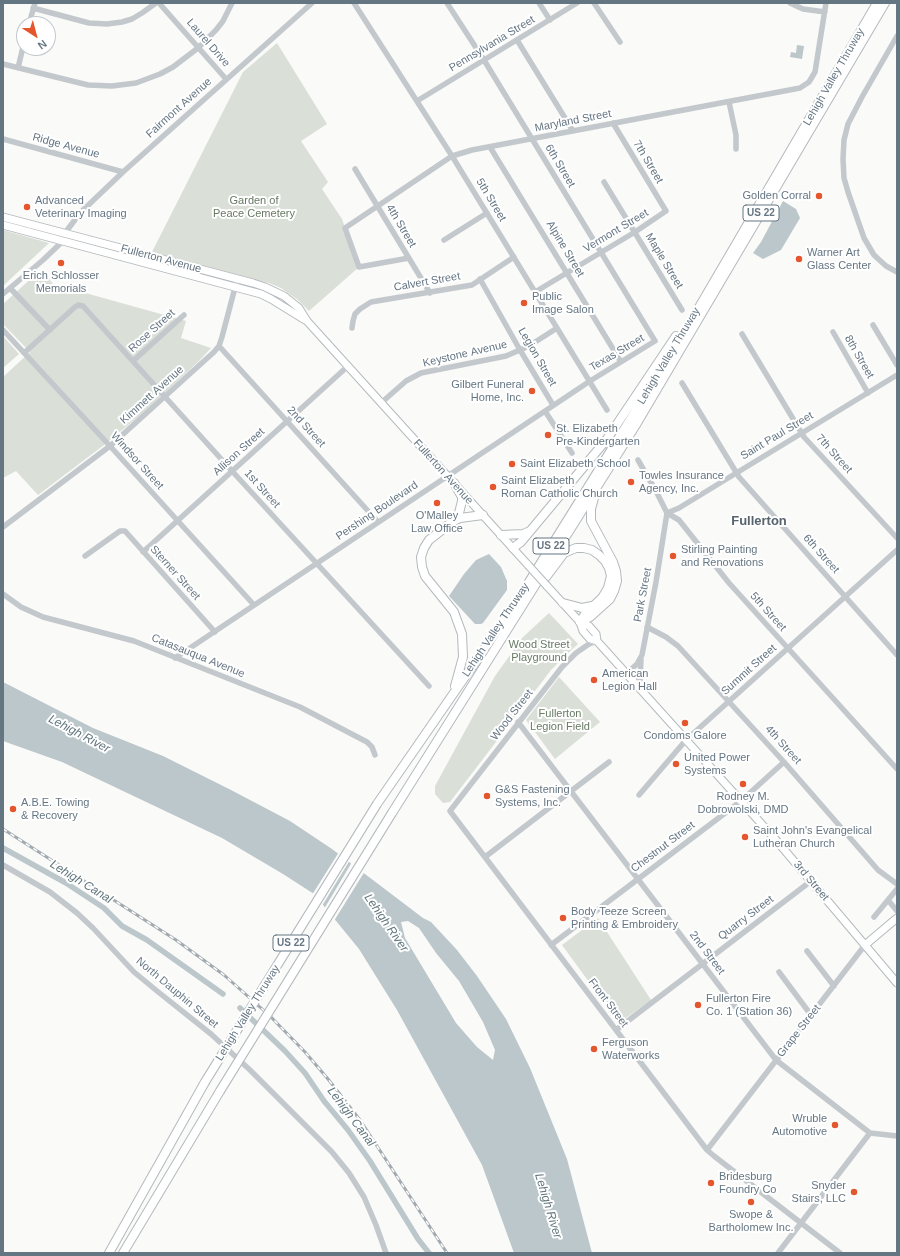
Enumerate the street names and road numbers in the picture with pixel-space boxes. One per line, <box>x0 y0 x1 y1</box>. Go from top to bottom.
street label: Pennsylvania Street <box>447 13 537 75</box>
street label: Laurel Drive <box>184 16 232 70</box>
street label: Lehigh Valley Thruway <box>801 26 867 128</box>
street label: Fairmont Avenue <box>144 75 214 141</box>
street label: Maryland Street <box>534 107 612 135</box>
street label: Ridge Avenue <box>31 131 101 161</box>
street label: 7th Street <box>630 138 666 186</box>
street label: 6th Street <box>542 142 578 190</box>
street label: 5th Street <box>473 176 509 224</box>
street label: 4th Street <box>383 202 419 250</box>
road number: US 22 <box>743 205 779 221</box>
street label: Vermont Street <box>581 206 651 256</box>
street label: Alpine Street <box>543 219 587 279</box>
street label: Maple Street <box>642 231 686 291</box>
street label: Fullerton Avenue <box>119 242 203 276</box>
street label: Calvert Street <box>393 270 461 294</box>
street label: Lehigh Valley Thruway <box>635 305 703 407</box>
street label: Rose Street <box>126 307 178 355</box>
street label: Legion Street <box>515 325 559 389</box>
street label: Texas Street <box>587 332 647 374</box>
street label: 8th Street <box>841 333 877 381</box>
street label: Keystone Avenue <box>422 338 508 370</box>
street label: Kimmett Avenue <box>118 363 186 427</box>
street label: 2nd Street <box>284 404 328 450</box>
street label: Saint Paul Street <box>738 409 816 463</box>
street label: Allison Street <box>211 425 267 479</box>
street label: Windsor Street <box>108 430 166 492</box>
street label: 7th Street <box>813 432 855 476</box>
street label: Fullerton Avenue <box>410 437 476 507</box>
street label: 1st Street <box>241 467 283 511</box>
street label: Pershing Boulevard <box>334 479 420 543</box>
street label: 6th Street <box>800 532 842 576</box>
road number: US 22 <box>533 538 569 554</box>
street label: Sterner Street <box>147 543 203 603</box>
street label: Park Street <box>631 567 655 623</box>
street label: Lehigh Valley Thruway <box>460 581 532 679</box>
street label: 5th Street <box>747 590 789 634</box>
street label: Catasauqua Avenue <box>149 631 247 681</box>
street label: Summit Street <box>719 642 779 698</box>
street label: Wood Street <box>488 687 536 743</box>
street label: 4th Street <box>762 723 804 767</box>
street label: Chestnut Street <box>629 819 697 875</box>
street label: 3rd Street <box>790 858 832 904</box>
street label: Quarry Street <box>716 893 776 943</box>
street label: 2nd Street <box>686 929 728 977</box>
road number: US 22 <box>273 935 309 951</box>
street label: North Dauphin Street <box>133 955 221 1031</box>
street label: Lehigh Valley Thruway <box>213 963 283 1063</box>
street label: Front Street <box>585 976 631 1030</box>
street label: Grape Street <box>774 1002 824 1060</box>

